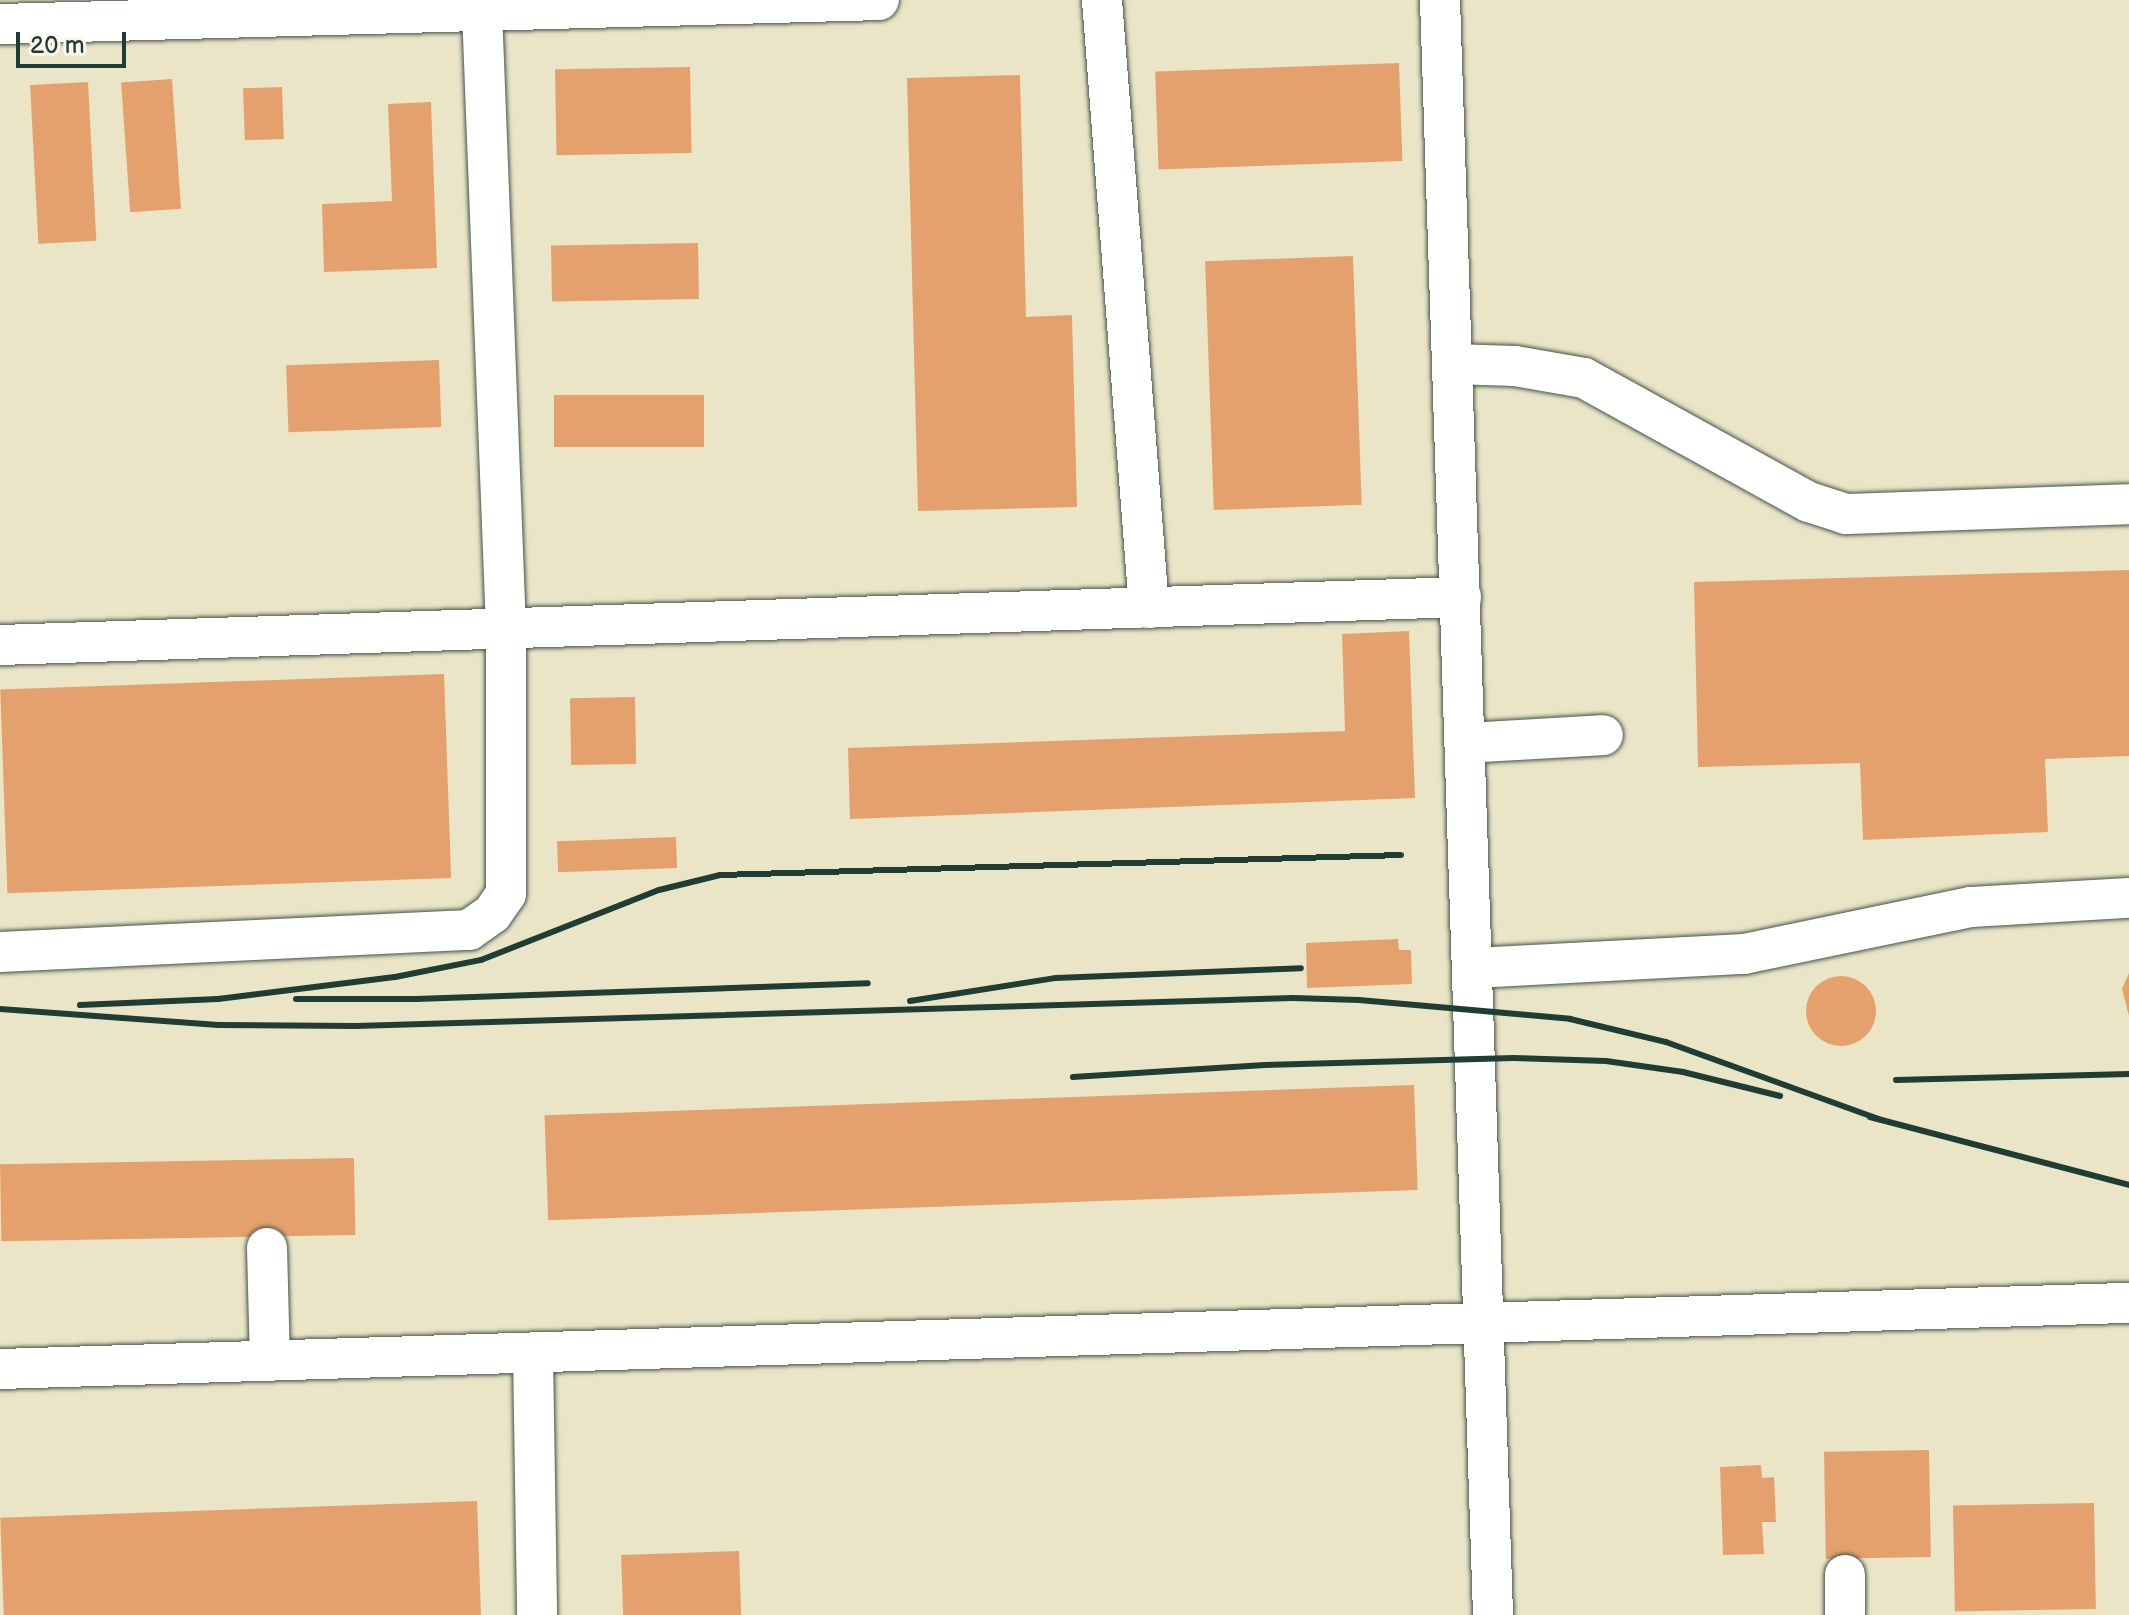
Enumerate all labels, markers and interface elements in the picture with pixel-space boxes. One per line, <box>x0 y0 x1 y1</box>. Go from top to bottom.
scale bar <box>20 16 130 66</box>
text: 20 m <box>30 31 85 60</box>

